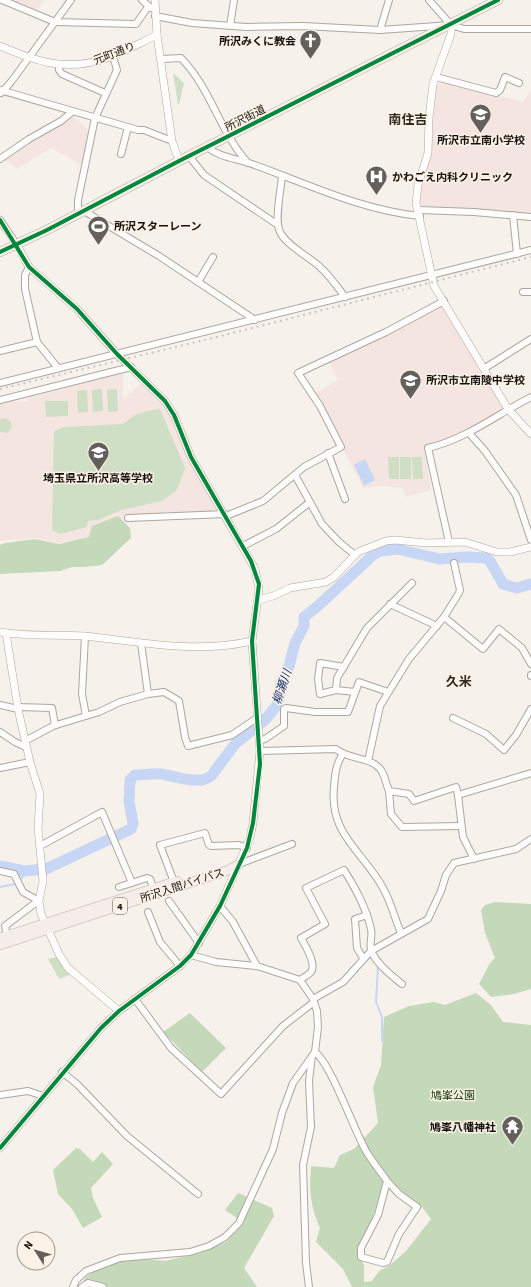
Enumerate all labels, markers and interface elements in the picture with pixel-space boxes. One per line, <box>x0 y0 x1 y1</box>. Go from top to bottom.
church icon: 所沢みくに教会 <box>298 28 324 61</box>
place label: 所沢みくに教会 <box>219 34 296 49</box>
street label: 元町通り <box>91 39 137 68</box>
school or university icon: 所沢市立南小学校 <box>468 101 494 134</box>
street label: 所沢街道 <box>222 102 268 135</box>
district label: 南住吉 <box>388 111 428 129</box>
place label: 所沢市立南小学校 <box>437 133 525 148</box>
hospital icon: かわごえ内科クリニック <box>364 164 390 197</box>
place label: かわごえ内科クリニック <box>392 170 513 185</box>
sports icon: 所沢スターレーン <box>86 213 112 246</box>
place label: 所沢スターレーン <box>114 219 201 234</box>
school or university icon: 所沢市立南陵中学校 <box>397 367 423 400</box>
place label: 所沢市立南陵中学校 <box>426 373 525 388</box>
school or university icon: 埼玉県立所沢高等学校 <box>85 439 111 472</box>
place label: 埼玉県立所沢高等学校 <box>43 471 153 486</box>
water label: 柳瀬川 <box>269 665 297 707</box>
district label: 久米 <box>446 673 472 691</box>
street label: 所沢入間バイパス <box>138 865 226 906</box>
road number: 4 <box>113 898 127 914</box>
park label: 鳩峯公園 <box>431 1088 475 1103</box>
temple icon: 鳩峯八幡神社 <box>499 1114 525 1147</box>
place label: 鳩峯八幡神社 <box>430 1120 496 1135</box>
north arrow <box>16 1231 56 1271</box>
text: N <box>20 1238 37 1253</box>

